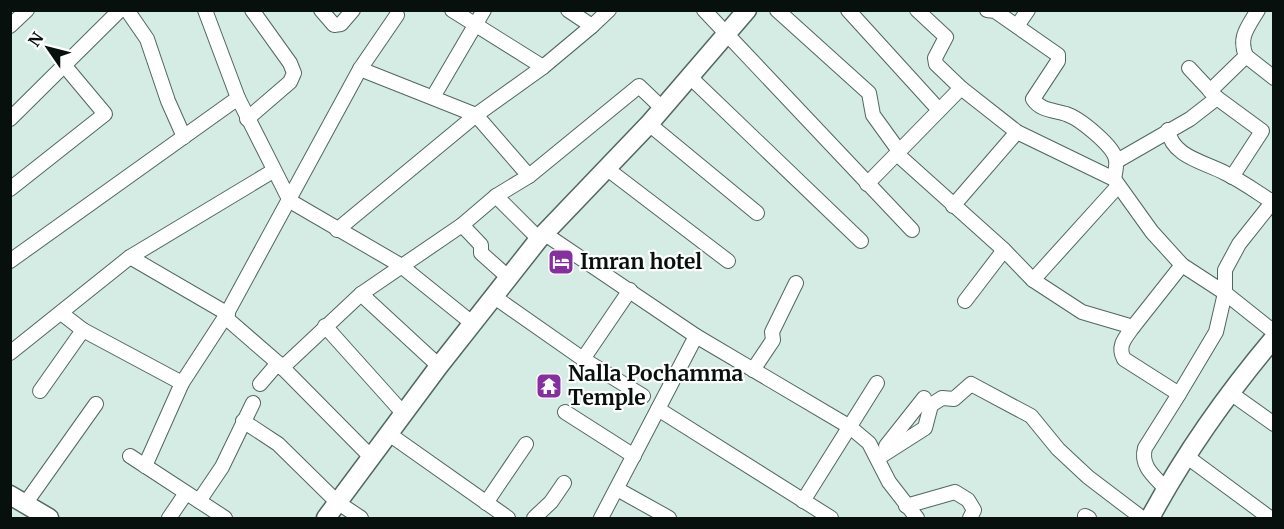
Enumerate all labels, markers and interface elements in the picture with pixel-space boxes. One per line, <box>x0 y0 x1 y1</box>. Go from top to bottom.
north arrow <box>18 18 78 78</box>
text: N <box>24 28 48 50</box>
hotel icon: Imran hotel <box>546 247 576 277</box>
place label: Imran hotel <box>580 248 702 275</box>
place label: Nalla Pochamma Temple <box>568 360 744 411</box>
temple icon: Nalla Pochamma Temple <box>534 371 564 401</box>

